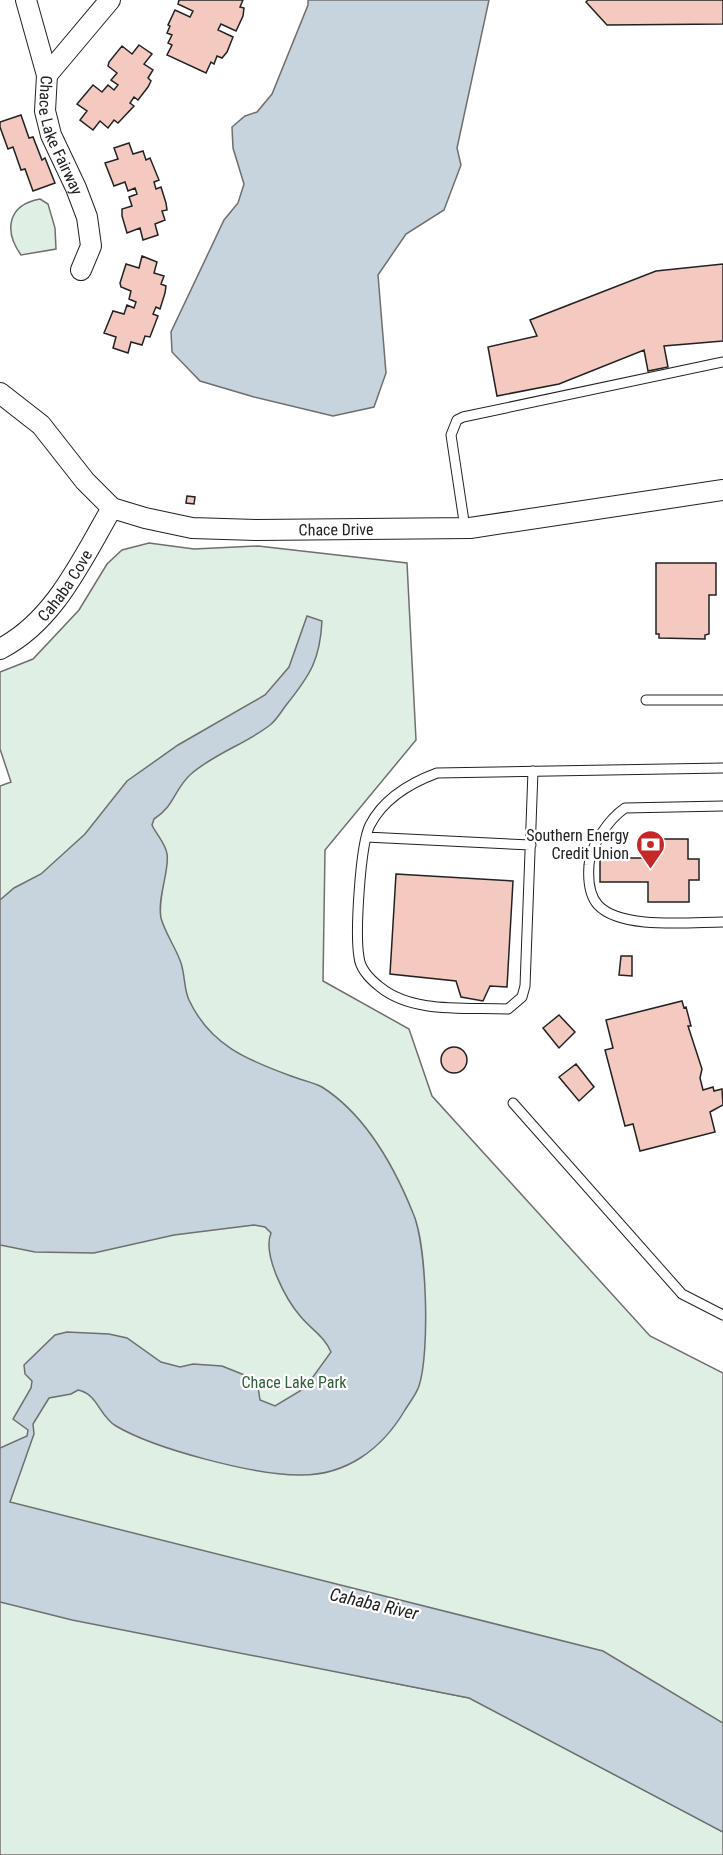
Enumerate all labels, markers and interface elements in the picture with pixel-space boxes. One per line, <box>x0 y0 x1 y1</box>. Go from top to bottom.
street label: Chace Lake Fairway <box>34 75 87 198</box>
street label: Chace Drive <box>298 520 374 540</box>
street label: Cahaba Cove <box>34 547 96 625</box>
place label: Southern Energy Credit Union <box>526 826 629 863</box>
bank icon: Southern Energy Credit Union <box>634 828 666 870</box>
park label: Chace Lake Park <box>241 1373 347 1392</box>
water label: Cahaba River <box>328 1583 421 1624</box>

